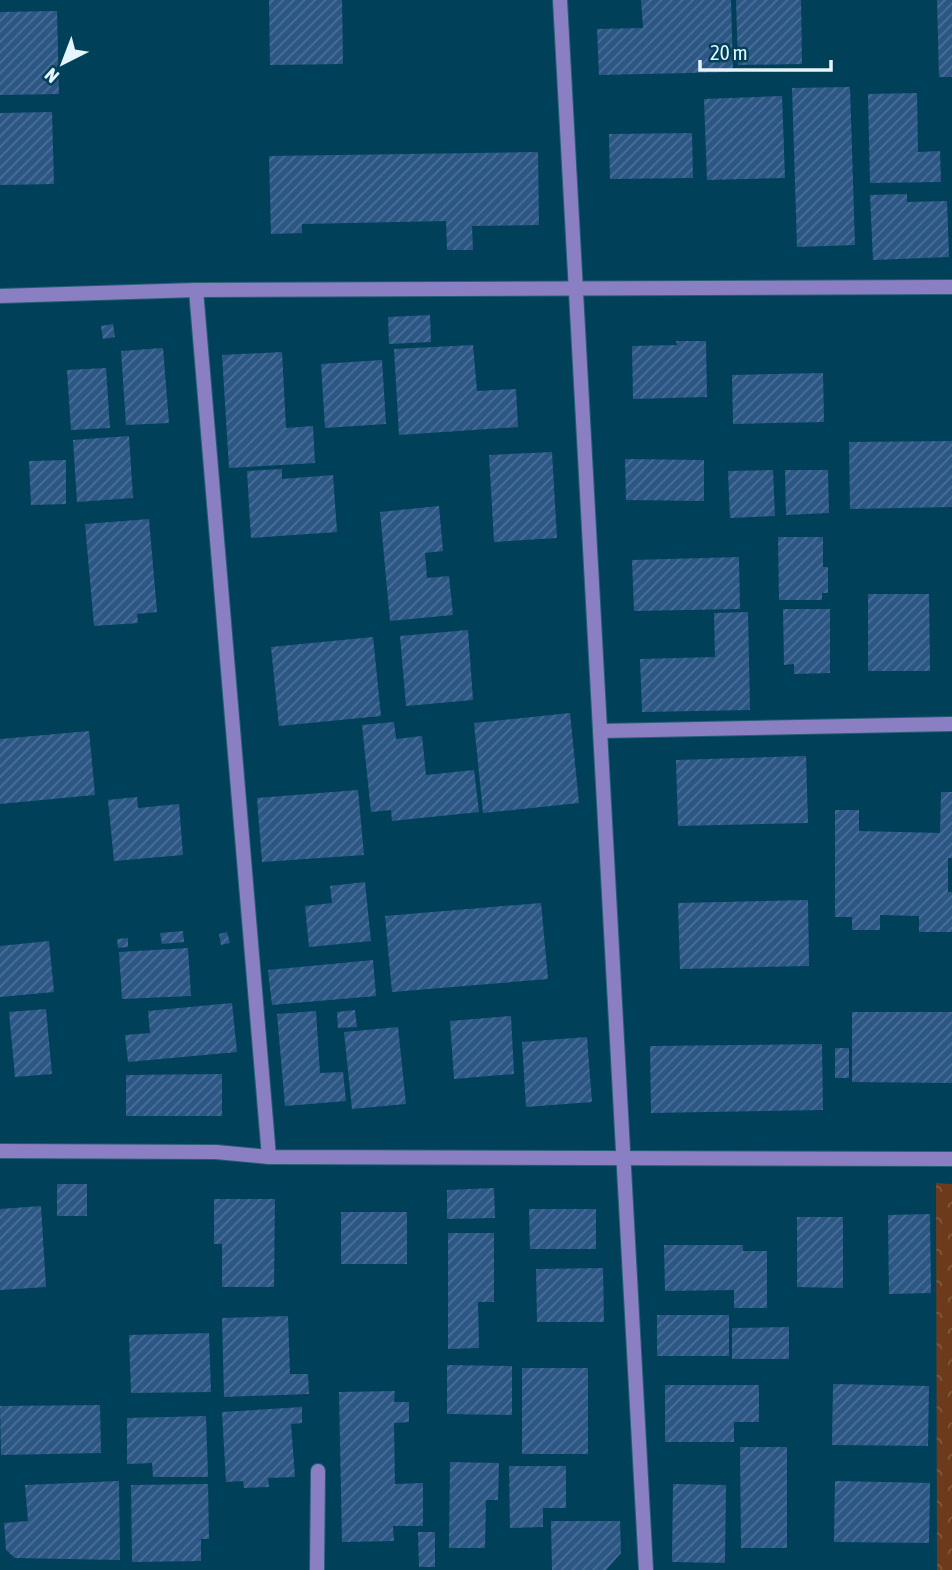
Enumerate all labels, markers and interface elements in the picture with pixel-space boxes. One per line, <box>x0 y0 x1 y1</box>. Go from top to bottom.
north arrow <box>28 28 98 98</box>
scale bar <box>700 28 831 72</box>
text: 20 m <box>710 40 748 64</box>
text: N <box>40 64 63 88</box>

